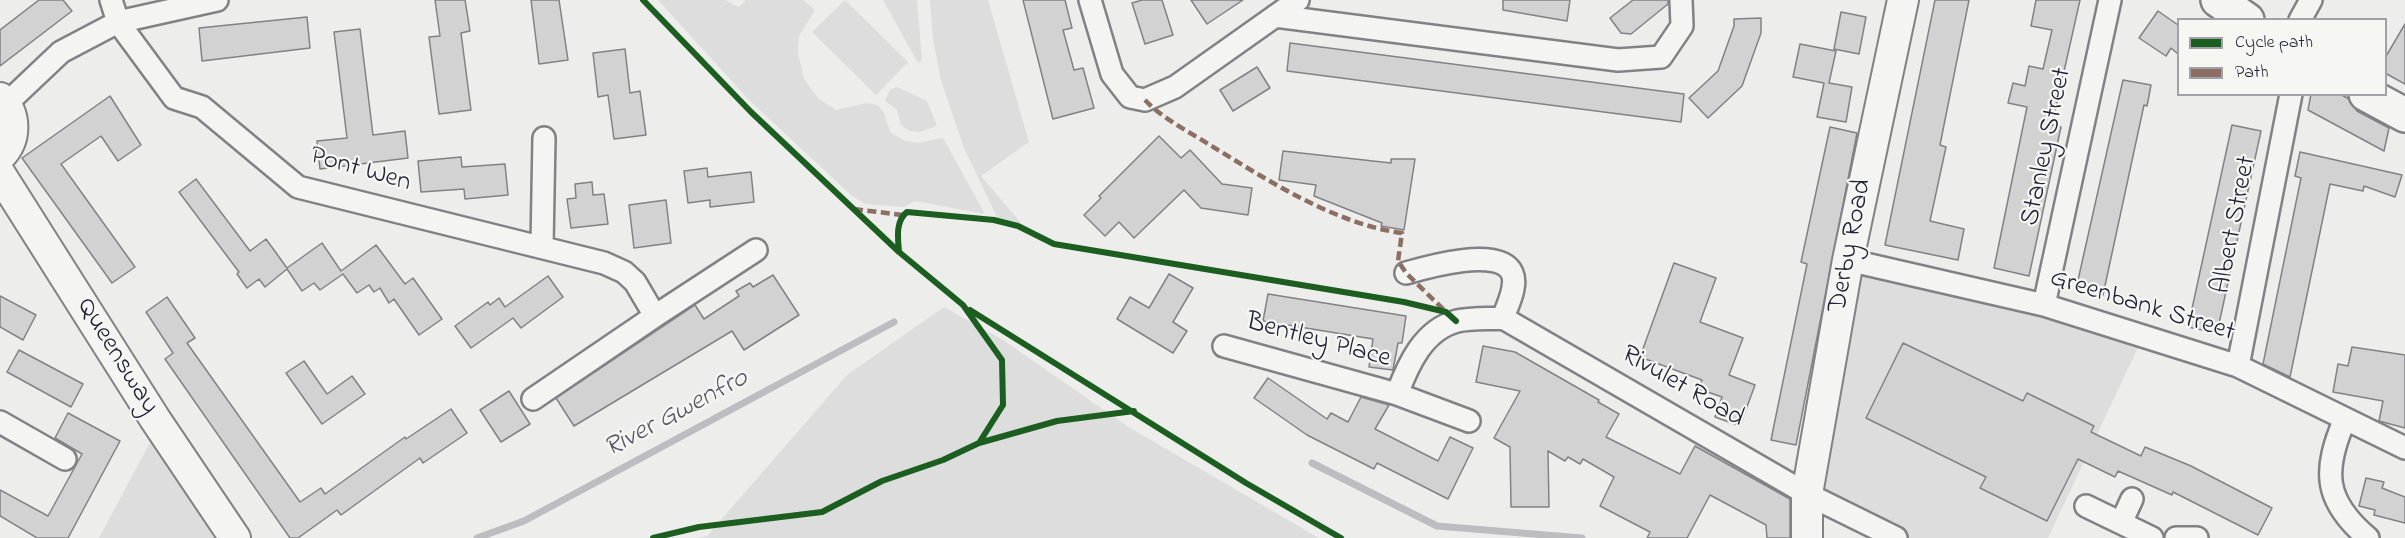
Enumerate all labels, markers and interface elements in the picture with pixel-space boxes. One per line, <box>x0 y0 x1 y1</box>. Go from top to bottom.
legend <box>2177 18 2387 96</box>
text: Cycle path <box>2235 30 2313 56</box>
text: Path <box>2235 60 2269 86</box>
street label: Stanley Street <box>2015 65 2081 229</box>
street label: Pont Wen <box>306 141 414 201</box>
street label: Albert Street <box>2207 153 2265 297</box>
street label: Derby Road <box>1823 177 1881 315</box>
street label: Greenbank Street <box>2046 264 2238 350</box>
street label: Queensway <box>67 293 165 421</box>
street label: Bentley Place <box>1242 307 1394 377</box>
street label: Rivulet Road <box>1615 340 1749 436</box>
water label: River Gwenfro <box>599 363 755 467</box>

